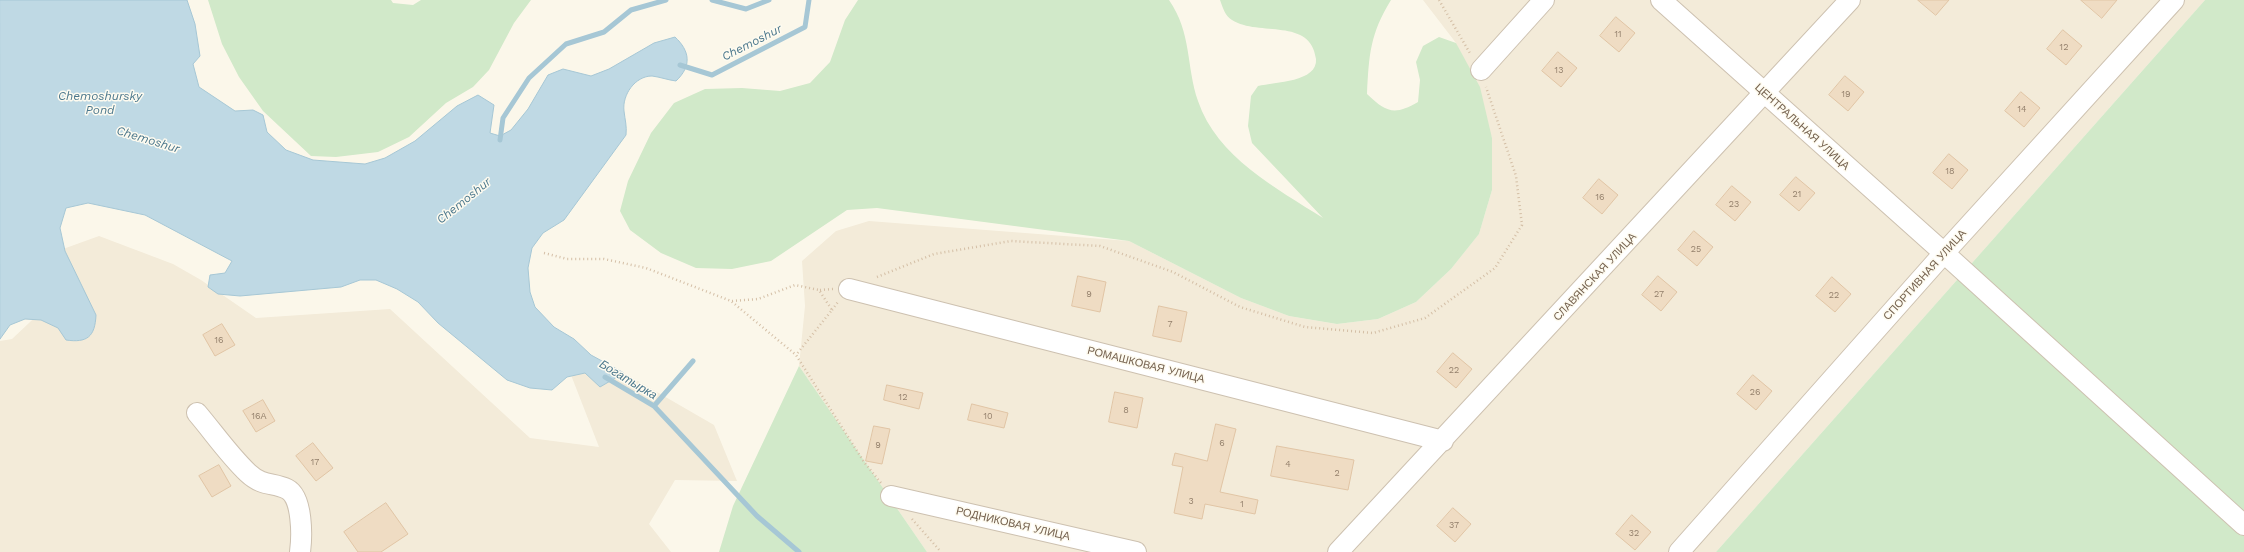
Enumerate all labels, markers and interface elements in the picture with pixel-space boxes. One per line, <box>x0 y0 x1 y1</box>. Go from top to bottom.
water label: Chemoshur <box>720 22 784 64</box>
house number: 11 <box>1614 29 1622 39</box>
house number: 12 <box>2060 42 2068 52</box>
house number: 13 <box>1555 65 1563 75</box>
street label: ЦЕНТРАЛЬНАЯ УЛИЦА <box>1752 81 1852 173</box>
water label: Chemoshursky Pond <box>58 89 142 117</box>
house number: 19 <box>1841 89 1851 99</box>
house number: 14 <box>2017 104 2027 114</box>
water label: Chemoshur <box>115 124 181 156</box>
house number: 18 <box>1945 166 1955 176</box>
water label: Chemoshur <box>434 175 494 227</box>
house number: 21 <box>1793 189 1801 199</box>
house number: 16 <box>1596 192 1604 202</box>
house number: 23 <box>1729 199 1739 209</box>
street label: СПОРТИВНАЯ УЛИЦА <box>1881 227 1969 323</box>
street label: СЛАВЯНСКАЯ УЛИЦА <box>1551 230 1639 324</box>
house number: 25 <box>1691 244 1701 254</box>
house number: 9 <box>1086 289 1092 299</box>
house number: 27 <box>1654 289 1664 299</box>
house number: 22 <box>1829 290 1839 300</box>
house number: 7 <box>1167 319 1173 329</box>
house number: 16 <box>215 335 223 345</box>
street label: РОМАШКОВАЯ УЛИЦА <box>1086 344 1206 386</box>
water label: Богатырка <box>597 357 659 403</box>
house number: 22 <box>1449 365 1459 375</box>
house number: 26 <box>1750 387 1760 397</box>
house number: 12 <box>899 392 907 402</box>
house number: 8 <box>1123 405 1129 415</box>
house number: 16А <box>252 411 266 421</box>
house number: 10 <box>983 411 993 421</box>
house number: 6 <box>1219 438 1225 448</box>
house number: 9 <box>875 440 881 450</box>
house number: 17 <box>311 457 319 467</box>
house number: 4 <box>1285 459 1291 469</box>
house number: 2 <box>1334 468 1340 478</box>
house number: 3 <box>1188 496 1194 506</box>
house number: 1 <box>1240 499 1244 509</box>
street label: РОДНИКОВАЯ УЛИЦА <box>955 504 1071 544</box>
house number: 37 <box>1449 520 1459 530</box>
house number: 32 <box>1629 528 1639 538</box>

